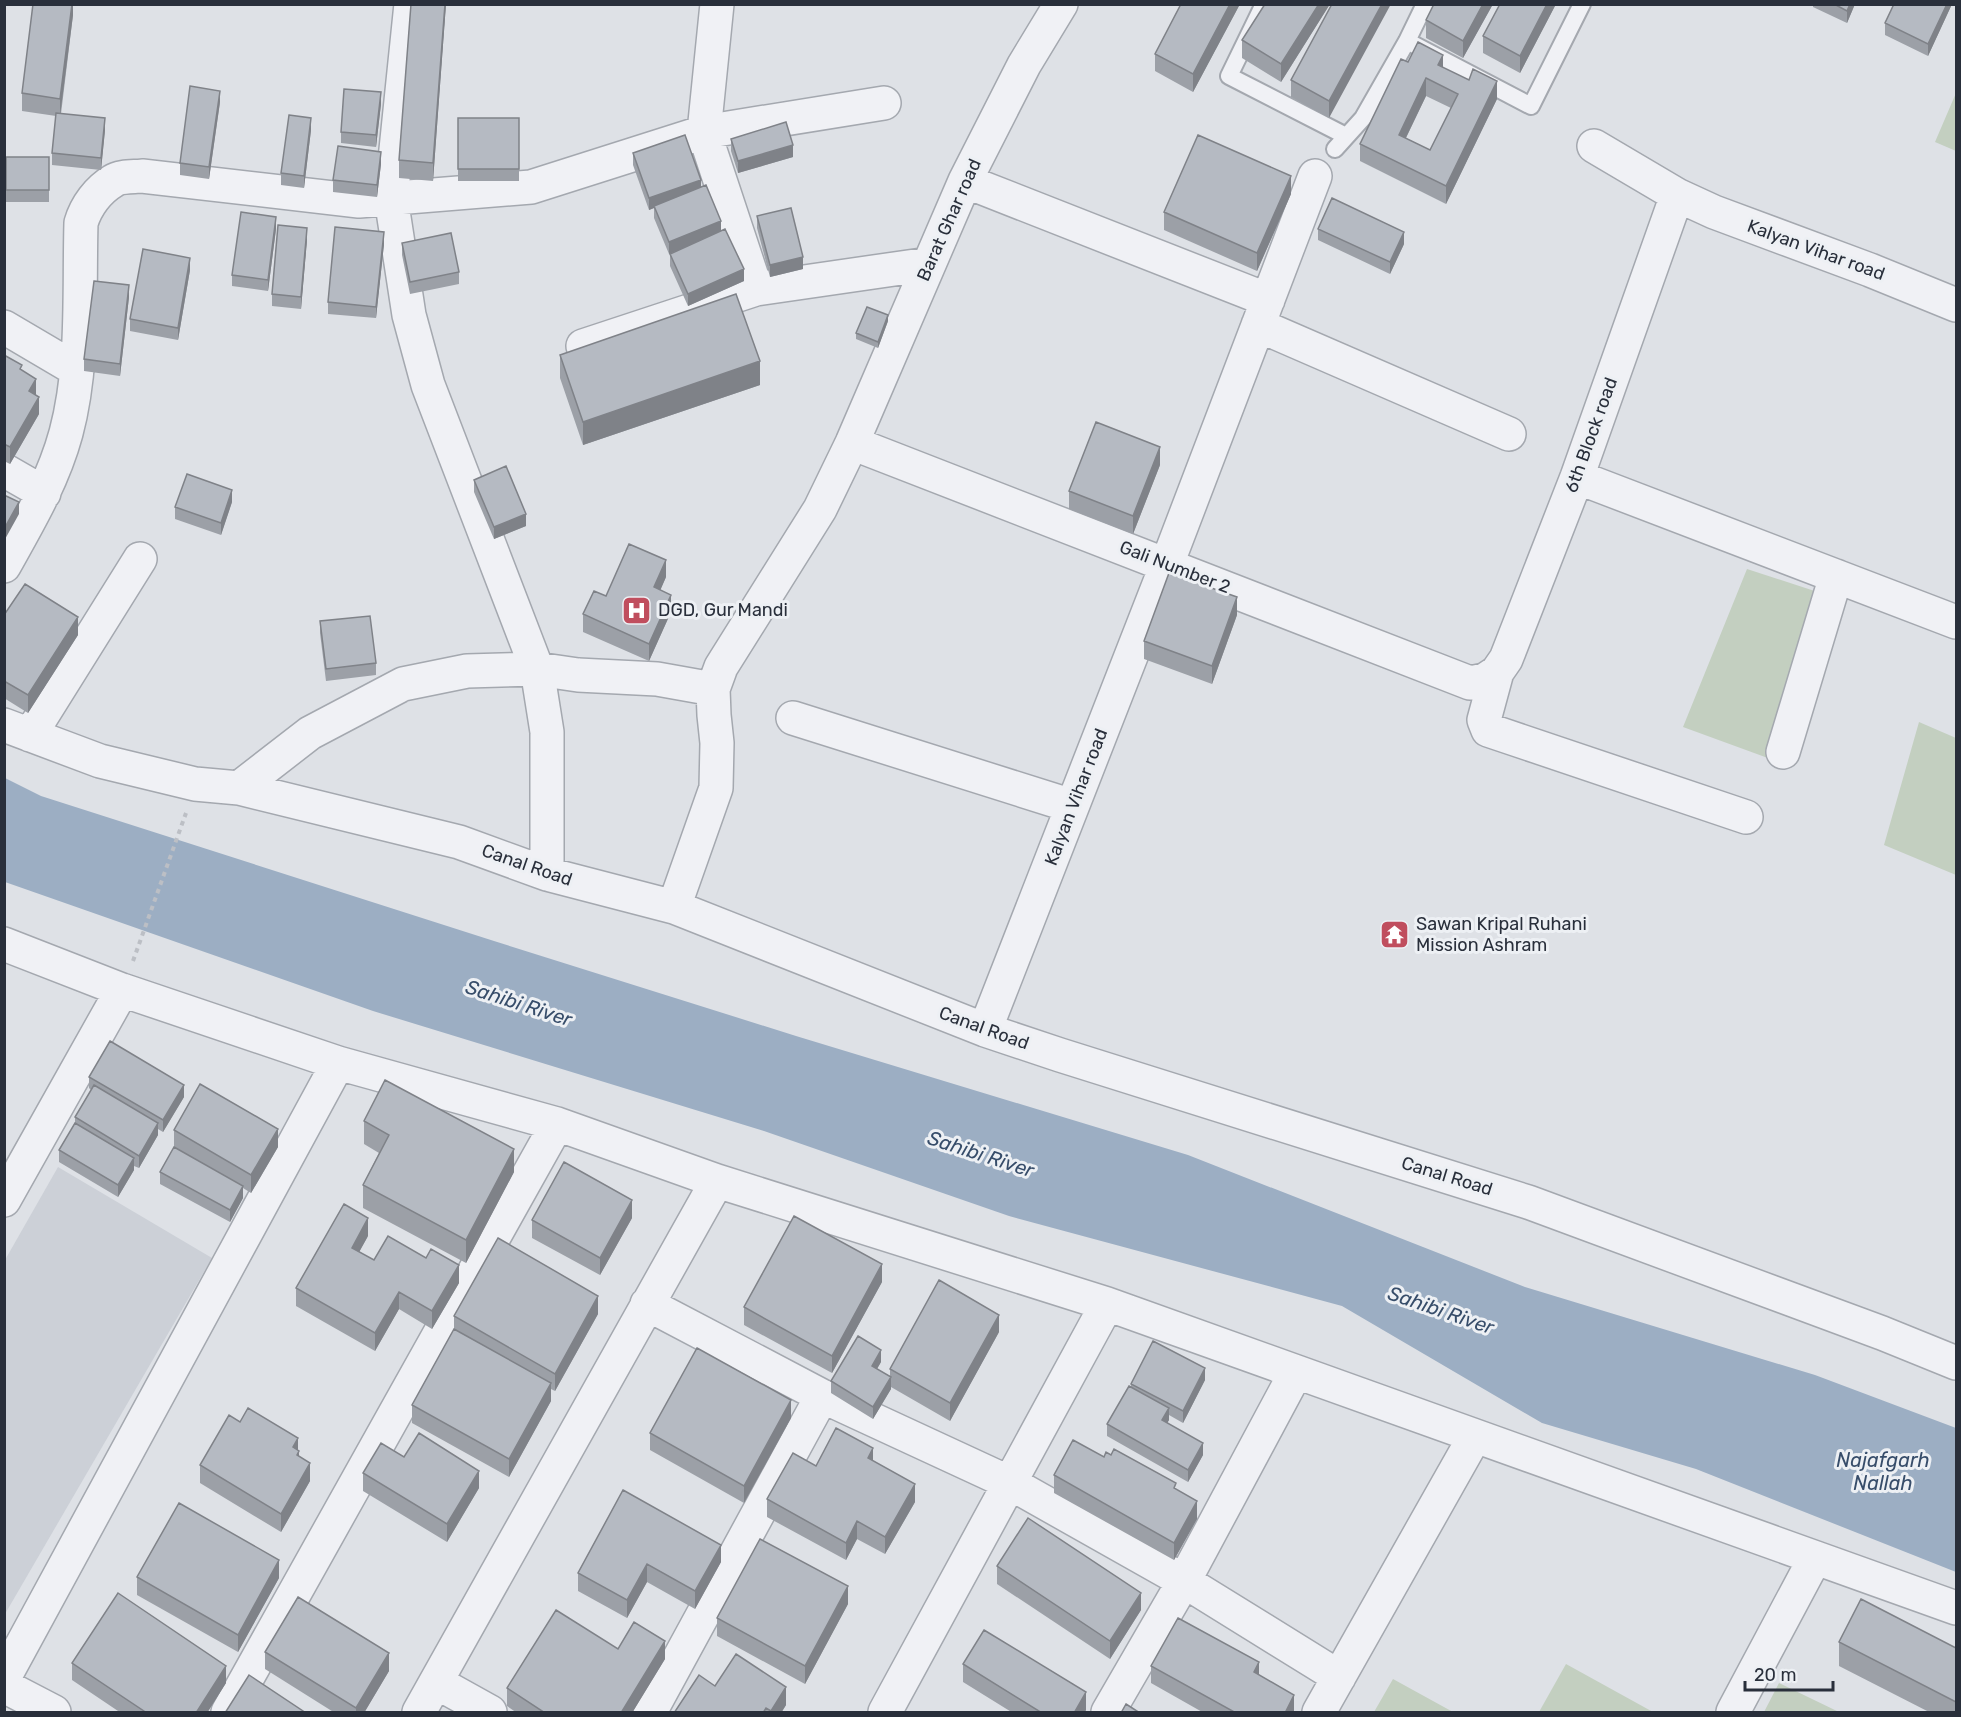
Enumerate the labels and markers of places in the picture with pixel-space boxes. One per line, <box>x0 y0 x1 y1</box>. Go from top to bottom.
hospital icon: DGD, Gur Mandi <box>621 594 653 626</box>
place label: DGD, Gur Mandi <box>658 599 788 621</box>
place label: Sawan Kripal Ruhani Mission Ashram <box>1416 913 1587 956</box>
temple icon: Sawan Kripal Ruhani Mission Ashram <box>1379 918 1411 950</box>

